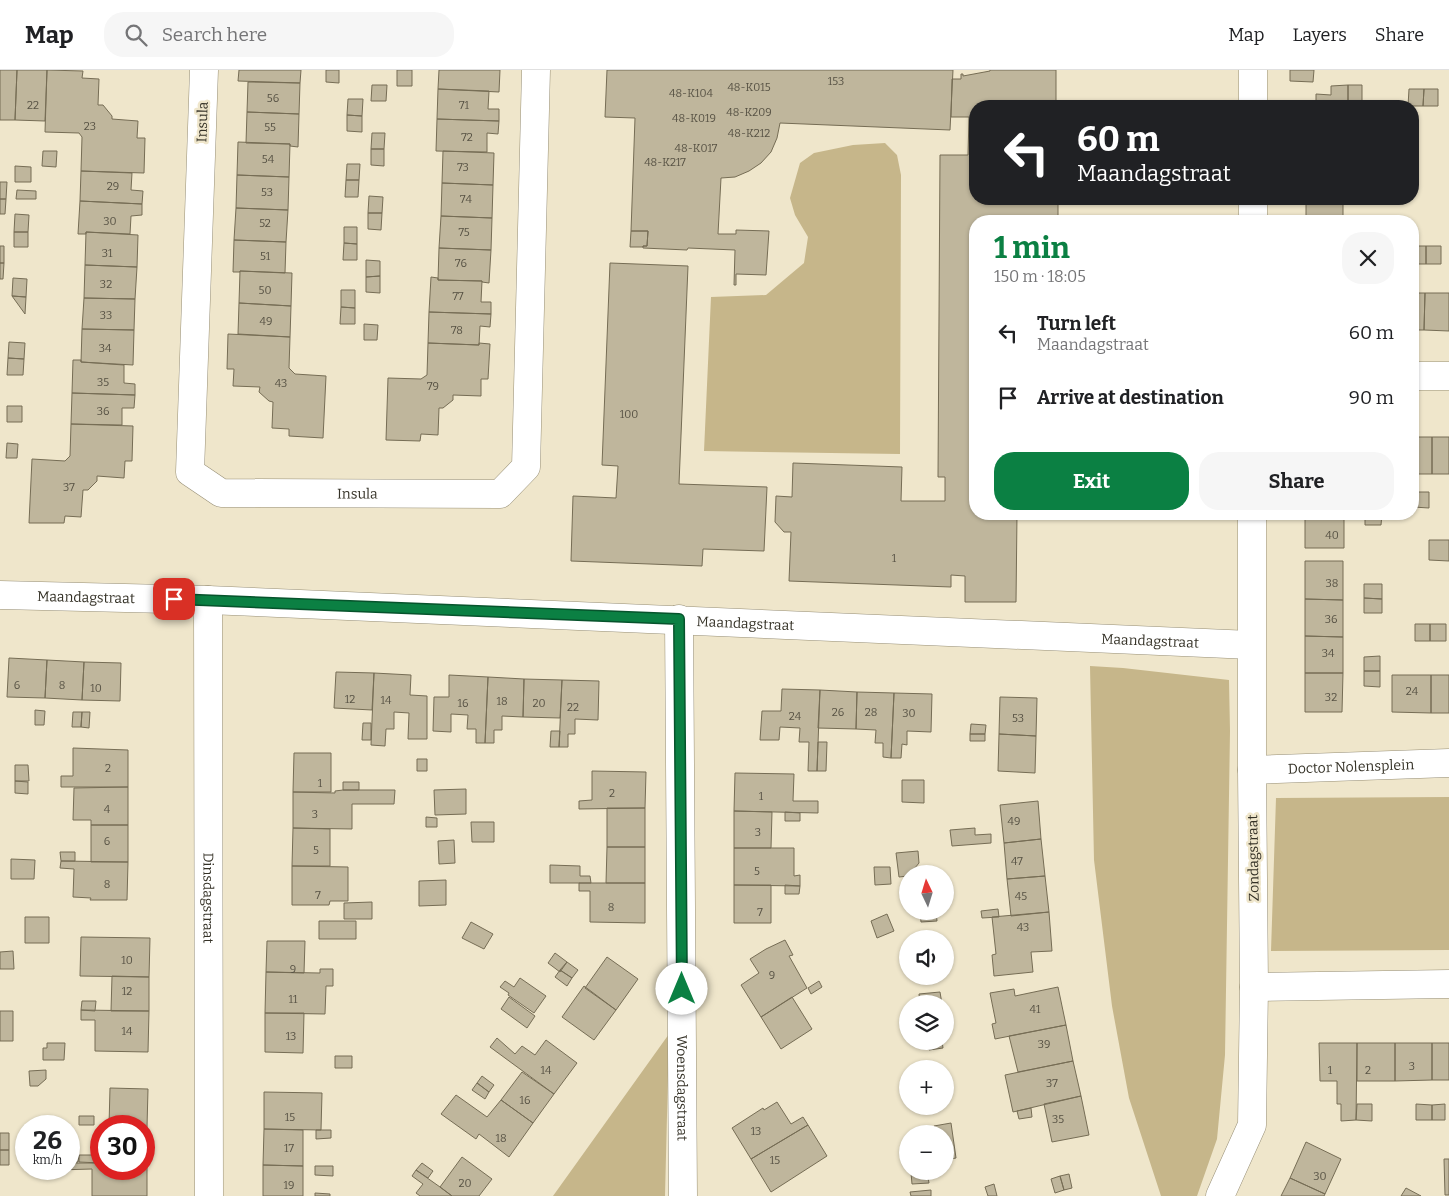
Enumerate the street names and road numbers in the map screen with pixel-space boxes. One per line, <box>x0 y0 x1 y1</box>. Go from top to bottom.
street label: Insula <box>193 101 212 143</box>
street label: Insula <box>337 485 378 503</box>
street label: Maandagstraat <box>37 588 135 607</box>
street label: Maandagstraat <box>696 613 795 634</box>
street label: Maandagstraat <box>1101 631 1199 652</box>
street label: Doctor Nolensplein <box>1288 756 1415 778</box>
street label: Zondagstraat <box>1244 814 1263 902</box>
street label: Dinsdagstraat <box>199 852 217 944</box>
street label: Woensdagstraat <box>673 1035 691 1141</box>

